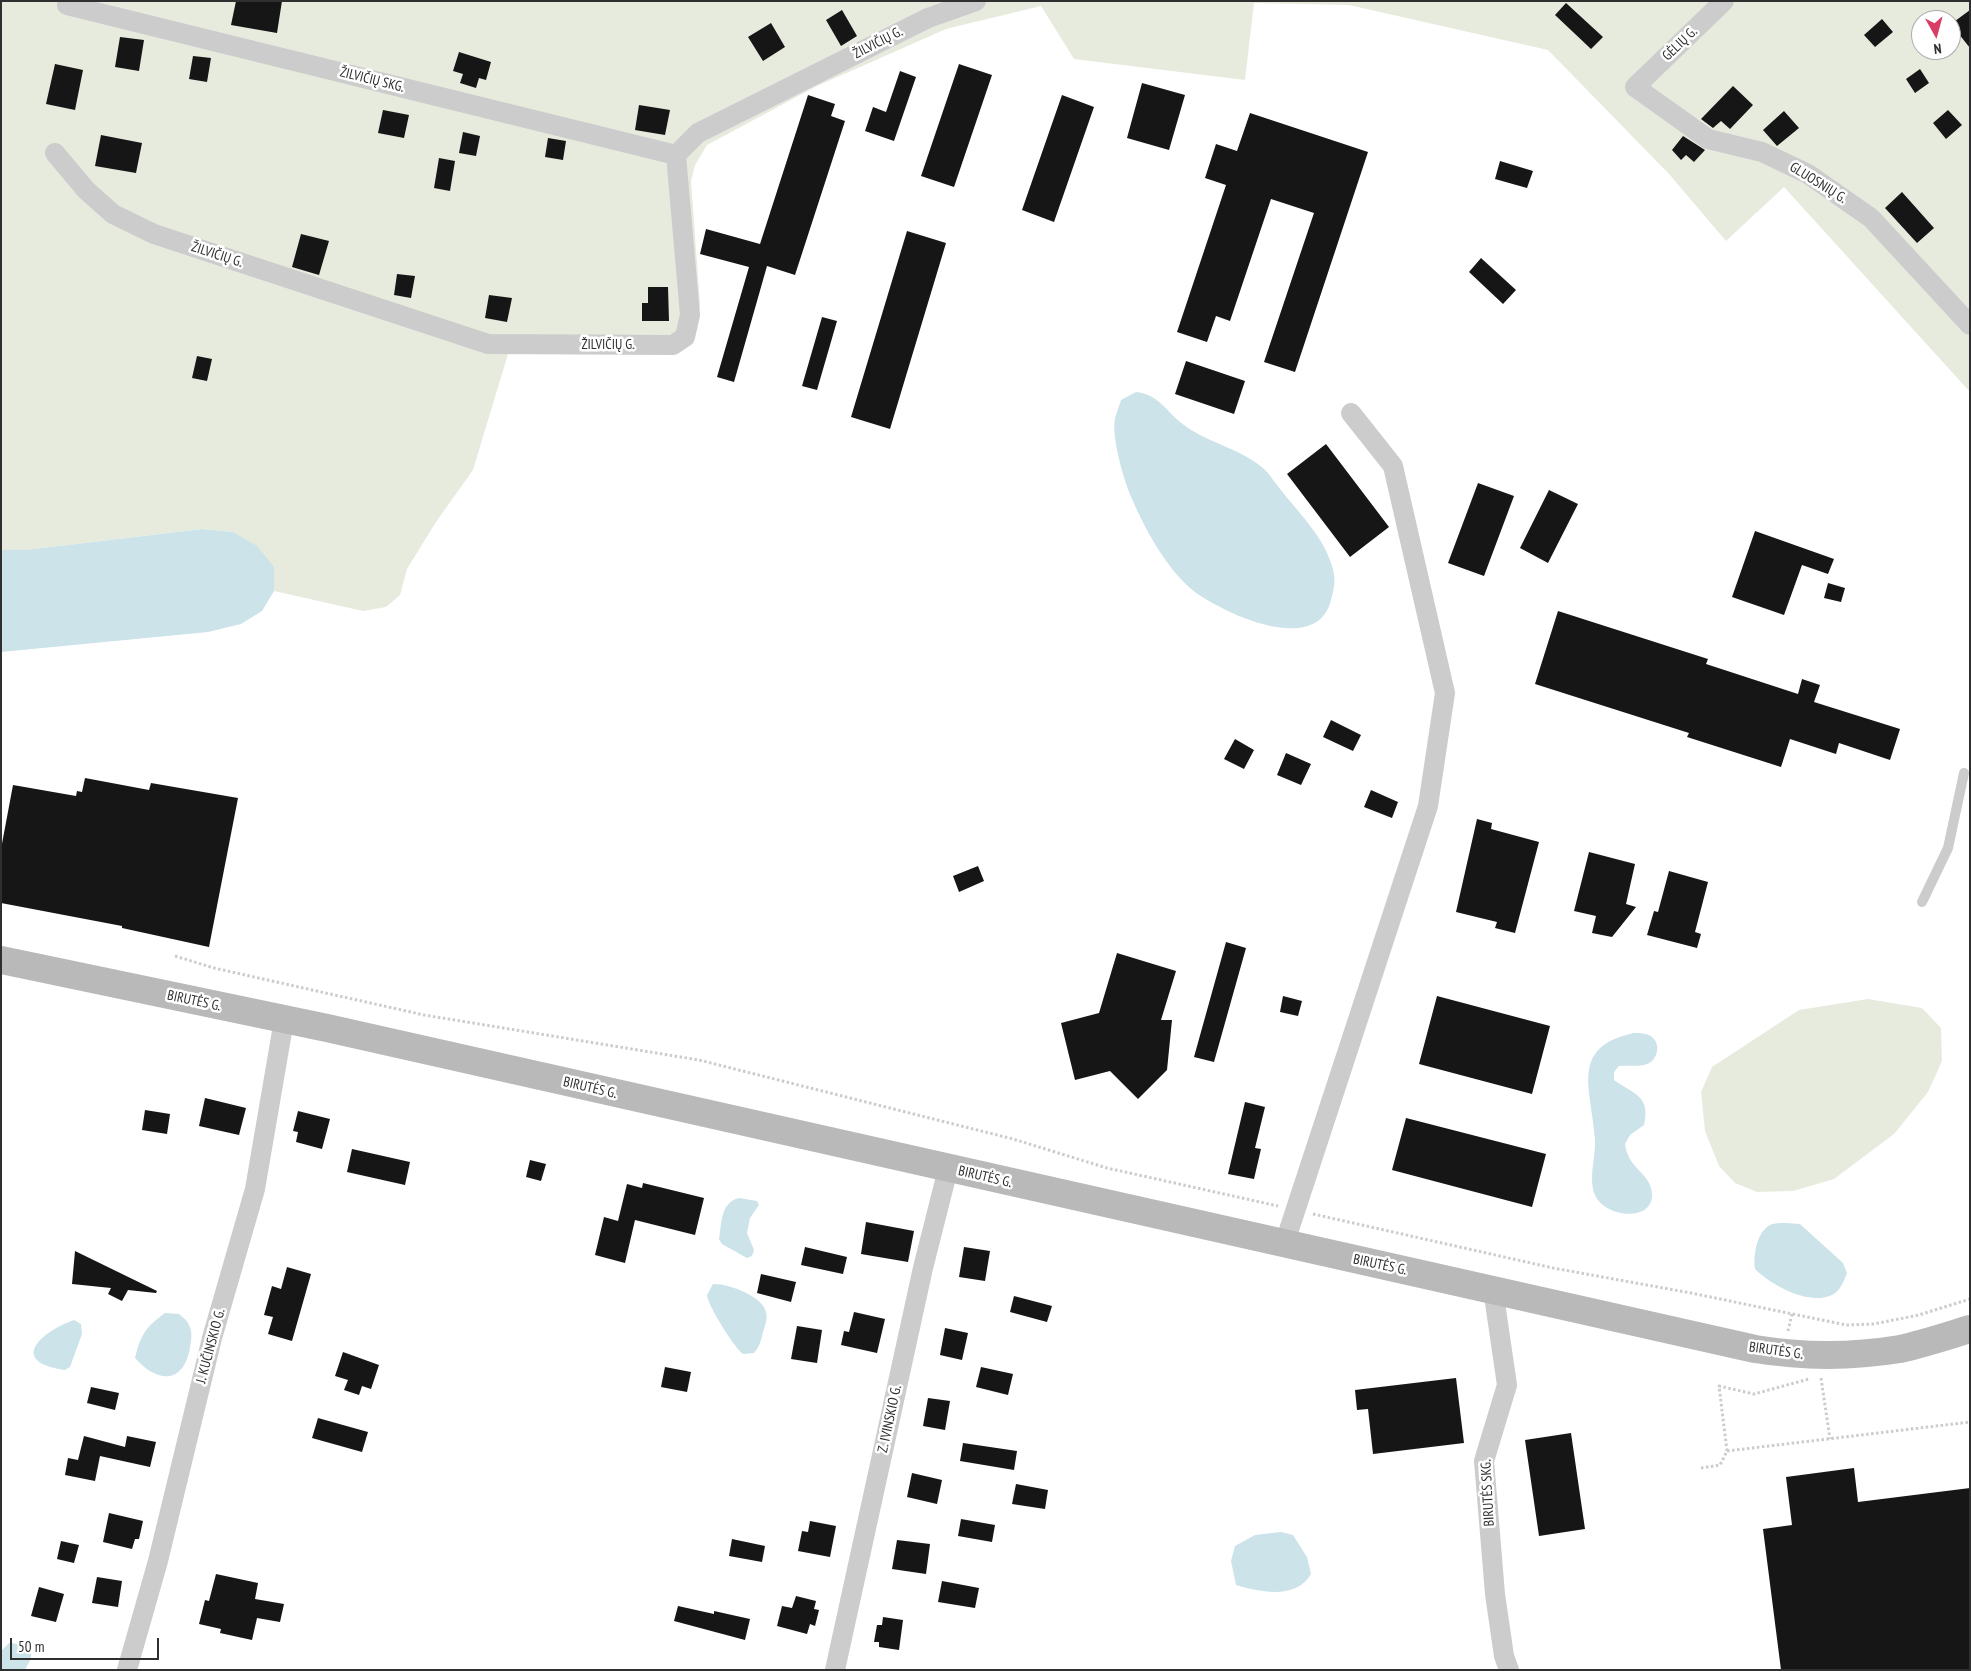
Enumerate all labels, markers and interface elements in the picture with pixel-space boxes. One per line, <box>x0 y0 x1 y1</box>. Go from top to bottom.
north arrow <box>1911 10 1961 60</box>
street label: ŽILVIČIŲ G. <box>851 23 905 63</box>
street label: GĖLIŲ G. <box>1659 24 1701 64</box>
text: N <box>1933 40 1943 58</box>
street label: ŽILVIČIŲ SKG. <box>338 64 406 96</box>
street label: GLUOSNIŲ G. <box>1786 159 1850 207</box>
street label: ŽILVIČIŲ G. <box>189 239 245 271</box>
street label: ŽILVIČIŲ G. <box>581 337 635 353</box>
street label: BIRUTĖS G. <box>166 987 222 1015</box>
street label: BIRUTĖS G. <box>562 1074 618 1102</box>
street label: BIRUTĖS G. <box>957 1163 1013 1191</box>
street label: BIRUTĖS G. <box>1352 1251 1408 1279</box>
street label: J. KUČINSKIO G. <box>193 1307 229 1385</box>
street label: BIRUTĖS G. <box>1748 1339 1804 1363</box>
street label: Z. IVINSKIO G. <box>875 1384 905 1454</box>
street label: BIRUTĖS SKG. <box>1478 1459 1498 1527</box>
scale bar <box>12 1628 161 1660</box>
text: 50 m <box>18 1637 44 1656</box>

